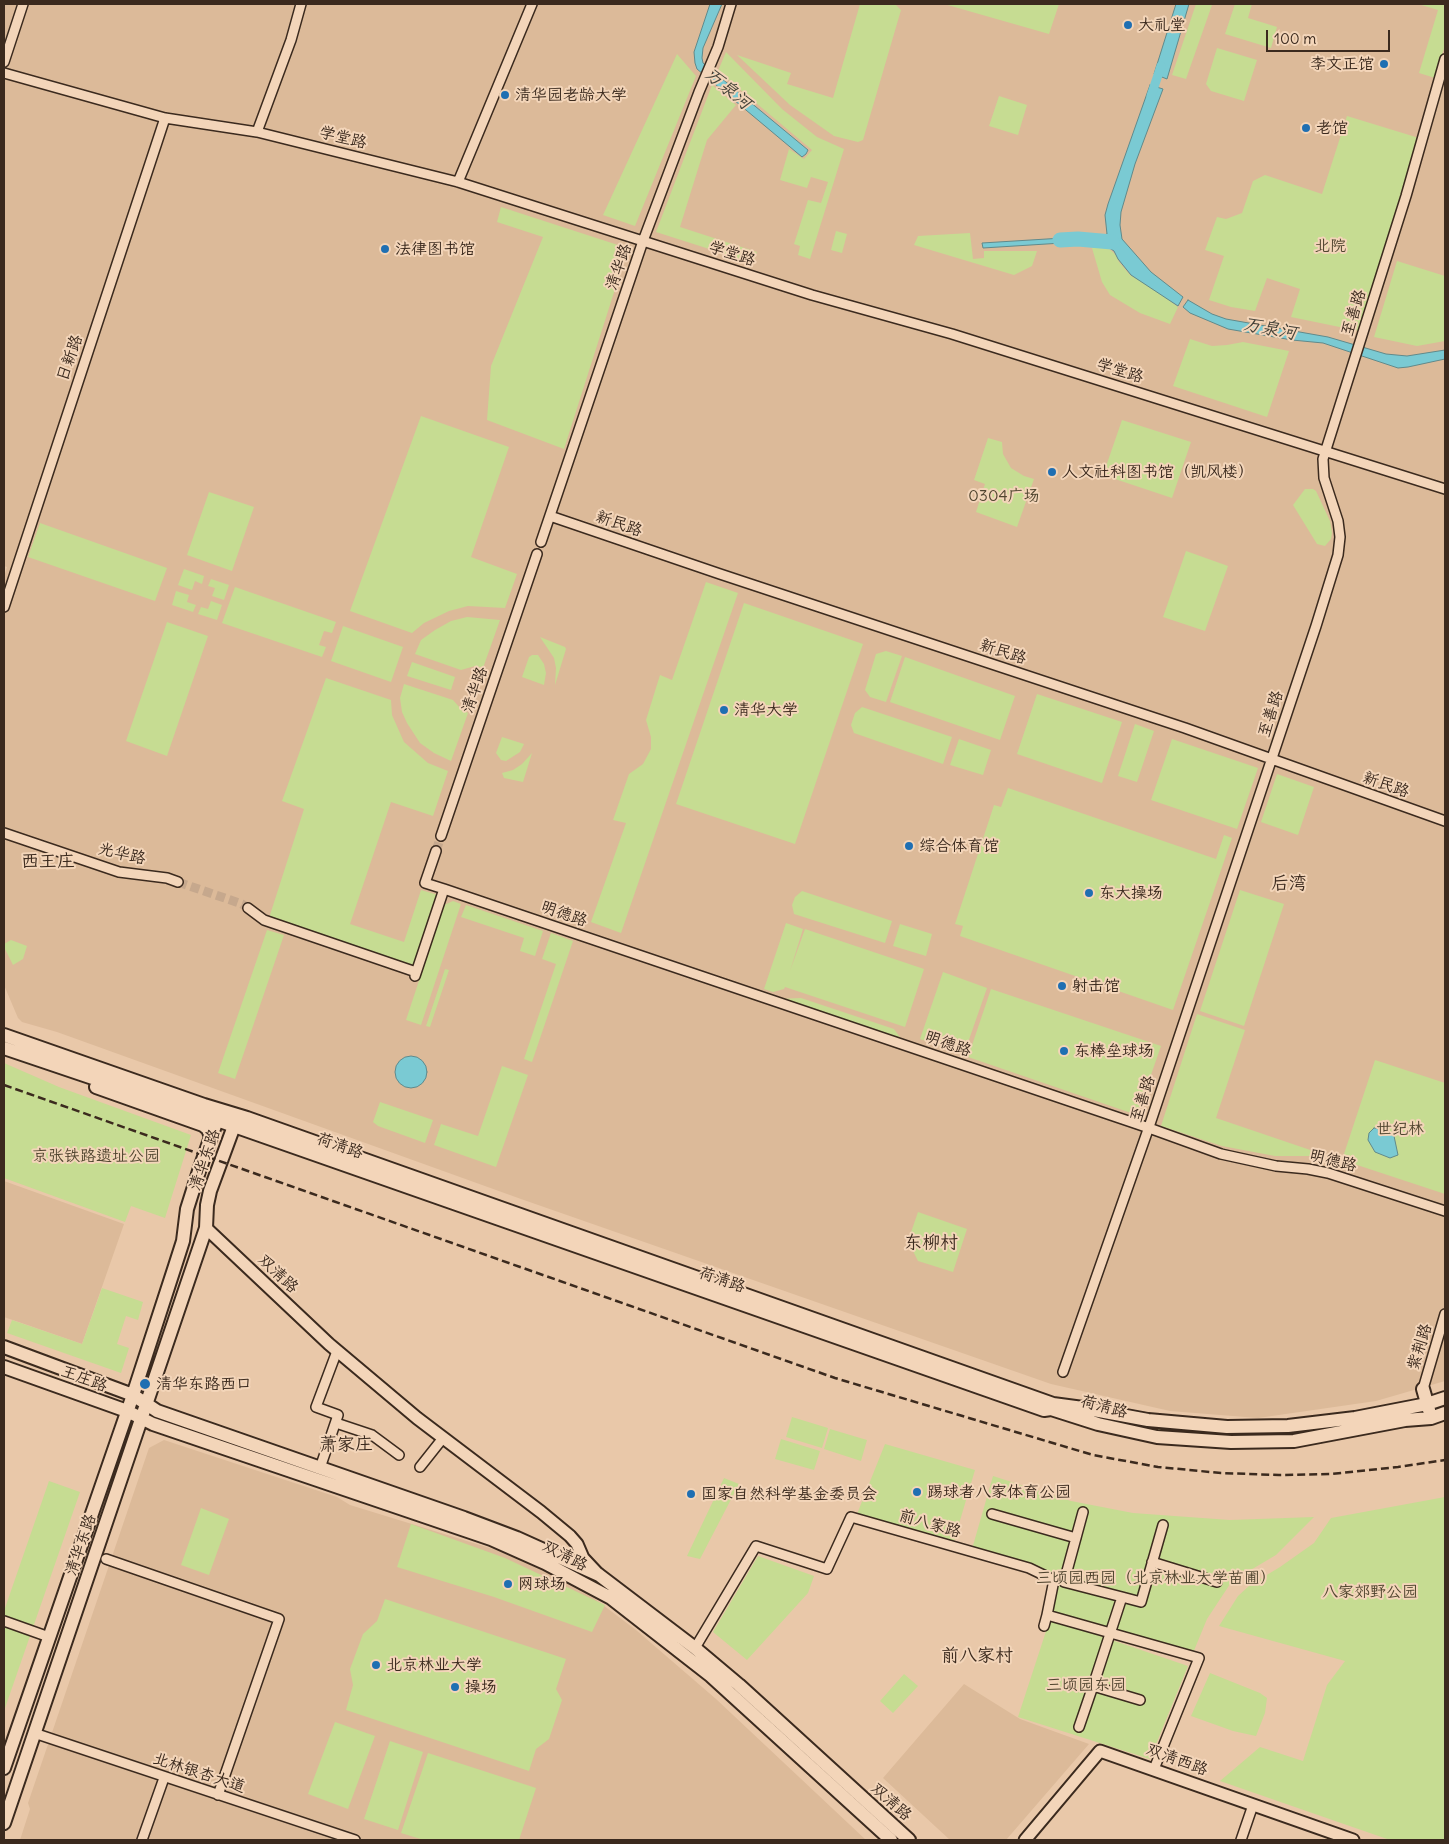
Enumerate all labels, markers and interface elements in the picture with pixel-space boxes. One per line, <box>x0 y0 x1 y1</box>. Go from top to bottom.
place label: 大礼堂 <box>1138 15 1186 35</box>
marker: 大礼堂 <box>1122 19 1134 31</box>
scale bar <box>1269 20 1393 52</box>
text: 100 m <box>1274 29 1316 48</box>
place label: 李文正馆 <box>1310 54 1374 74</box>
marker: 李文正馆 <box>1378 58 1390 70</box>
water label: 万泉河 <box>700 63 756 115</box>
place label: 清华园老龄大学 <box>515 85 627 105</box>
marker: 清华园老龄大学 <box>499 89 511 101</box>
place label: 老馆 <box>1316 118 1348 138</box>
marker: 老馆 <box>1300 122 1312 134</box>
street label: 学堂路 <box>317 123 369 153</box>
park label: 北院 <box>1314 236 1346 256</box>
street label: 学堂路 <box>706 237 758 271</box>
place label: 法律图书馆 <box>395 239 475 259</box>
street label: 清华路 <box>602 241 636 293</box>
marker: 法律图书馆 <box>379 243 391 255</box>
street label: 至善路 <box>1338 287 1370 339</box>
water label: 万泉河 <box>1241 313 1299 345</box>
street label: 日新路 <box>53 332 87 384</box>
street label: 学堂路 <box>1094 355 1146 387</box>
place label: 人文社科图书馆（凯风楼） <box>1062 462 1254 482</box>
marker: 人文社科图书馆（凯风楼） <box>1046 466 1058 478</box>
park label: 0304广场 <box>968 486 1040 506</box>
street label: 新民路 <box>593 507 645 541</box>
street label: 新民路 <box>977 635 1029 669</box>
street label: 清华路 <box>458 664 492 716</box>
street label: 至善路 <box>1254 688 1288 740</box>
place label: 清华大学 <box>734 700 798 720</box>
marker: 清华大学 <box>718 704 730 716</box>
street label: 新民路 <box>1360 768 1412 802</box>
place label: 综合体育馆 <box>919 836 999 856</box>
street label: 光华路 <box>96 839 148 869</box>
marker: 综合体育馆 <box>903 840 915 852</box>
district label: 西王庄 <box>21 851 75 873</box>
district label: 后湾 <box>1271 873 1307 895</box>
place label: 东大操场 <box>1099 883 1163 903</box>
marker: 东大操场 <box>1083 887 1095 899</box>
street label: 明德路 <box>538 897 590 931</box>
place label: 射击馆 <box>1072 976 1120 996</box>
marker: 射击馆 <box>1056 980 1068 992</box>
street label: 明德路 <box>922 1027 974 1061</box>
place label: 东棒垒球场 <box>1074 1041 1154 1061</box>
marker: 东棒垒球场 <box>1058 1045 1070 1057</box>
street label: 至善路 <box>1126 1073 1160 1125</box>
park label: 世纪林 <box>1376 1119 1424 1139</box>
street label: 清华东路 <box>186 1127 224 1193</box>
street label: 荷清路 <box>314 1129 366 1163</box>
park label: 京张铁路遗址公园 <box>32 1146 160 1166</box>
street label: 明德路 <box>1307 1146 1359 1176</box>
district label: 东柳村 <box>904 1232 958 1254</box>
street label: 双清路 <box>254 1251 302 1297</box>
street label: 荷清路 <box>696 1263 748 1297</box>
street label: 紫荆路 <box>1404 1321 1436 1373</box>
street label: 王庄路 <box>58 1362 110 1396</box>
place label: 清华东路西口 <box>156 1374 252 1394</box>
marker: 清华东路西口 <box>138 1377 152 1391</box>
street label: 荷清路 <box>1078 1392 1130 1422</box>
district label: 萧家庄 <box>319 1434 373 1456</box>
place label: 踢球者八家体育公园 <box>927 1482 1071 1502</box>
place label: 国家自然科学基金委员会 <box>701 1484 877 1504</box>
marker: 踢球者八家体育公园 <box>911 1486 923 1498</box>
marker: 国家自然科学基金委员会 <box>685 1488 697 1500</box>
street label: 前八家路 <box>897 1506 963 1542</box>
street label: 清华东路 <box>62 1512 100 1578</box>
street label: 双清路 <box>539 1537 591 1575</box>
park label: 三顷园西园（北京林业大学苗圃） <box>1036 1568 1276 1588</box>
place label: 网球场 <box>518 1574 566 1594</box>
marker: 网球场 <box>502 1578 514 1590</box>
park label: 八家郊野公园 <box>1322 1582 1418 1602</box>
district label: 前八家村 <box>941 1645 1013 1667</box>
place label: 北京林业大学 <box>386 1655 482 1675</box>
marker: 北京林业大学 <box>370 1659 382 1671</box>
park label: 三顷园东园 <box>1046 1675 1126 1695</box>
place label: 操场 <box>465 1677 497 1697</box>
marker: 操场 <box>449 1681 461 1693</box>
street label: 双清西路 <box>1144 1740 1210 1780</box>
street label: 北林银杏大道 <box>150 1749 248 1797</box>
street label: 双清路 <box>867 1779 915 1825</box>

